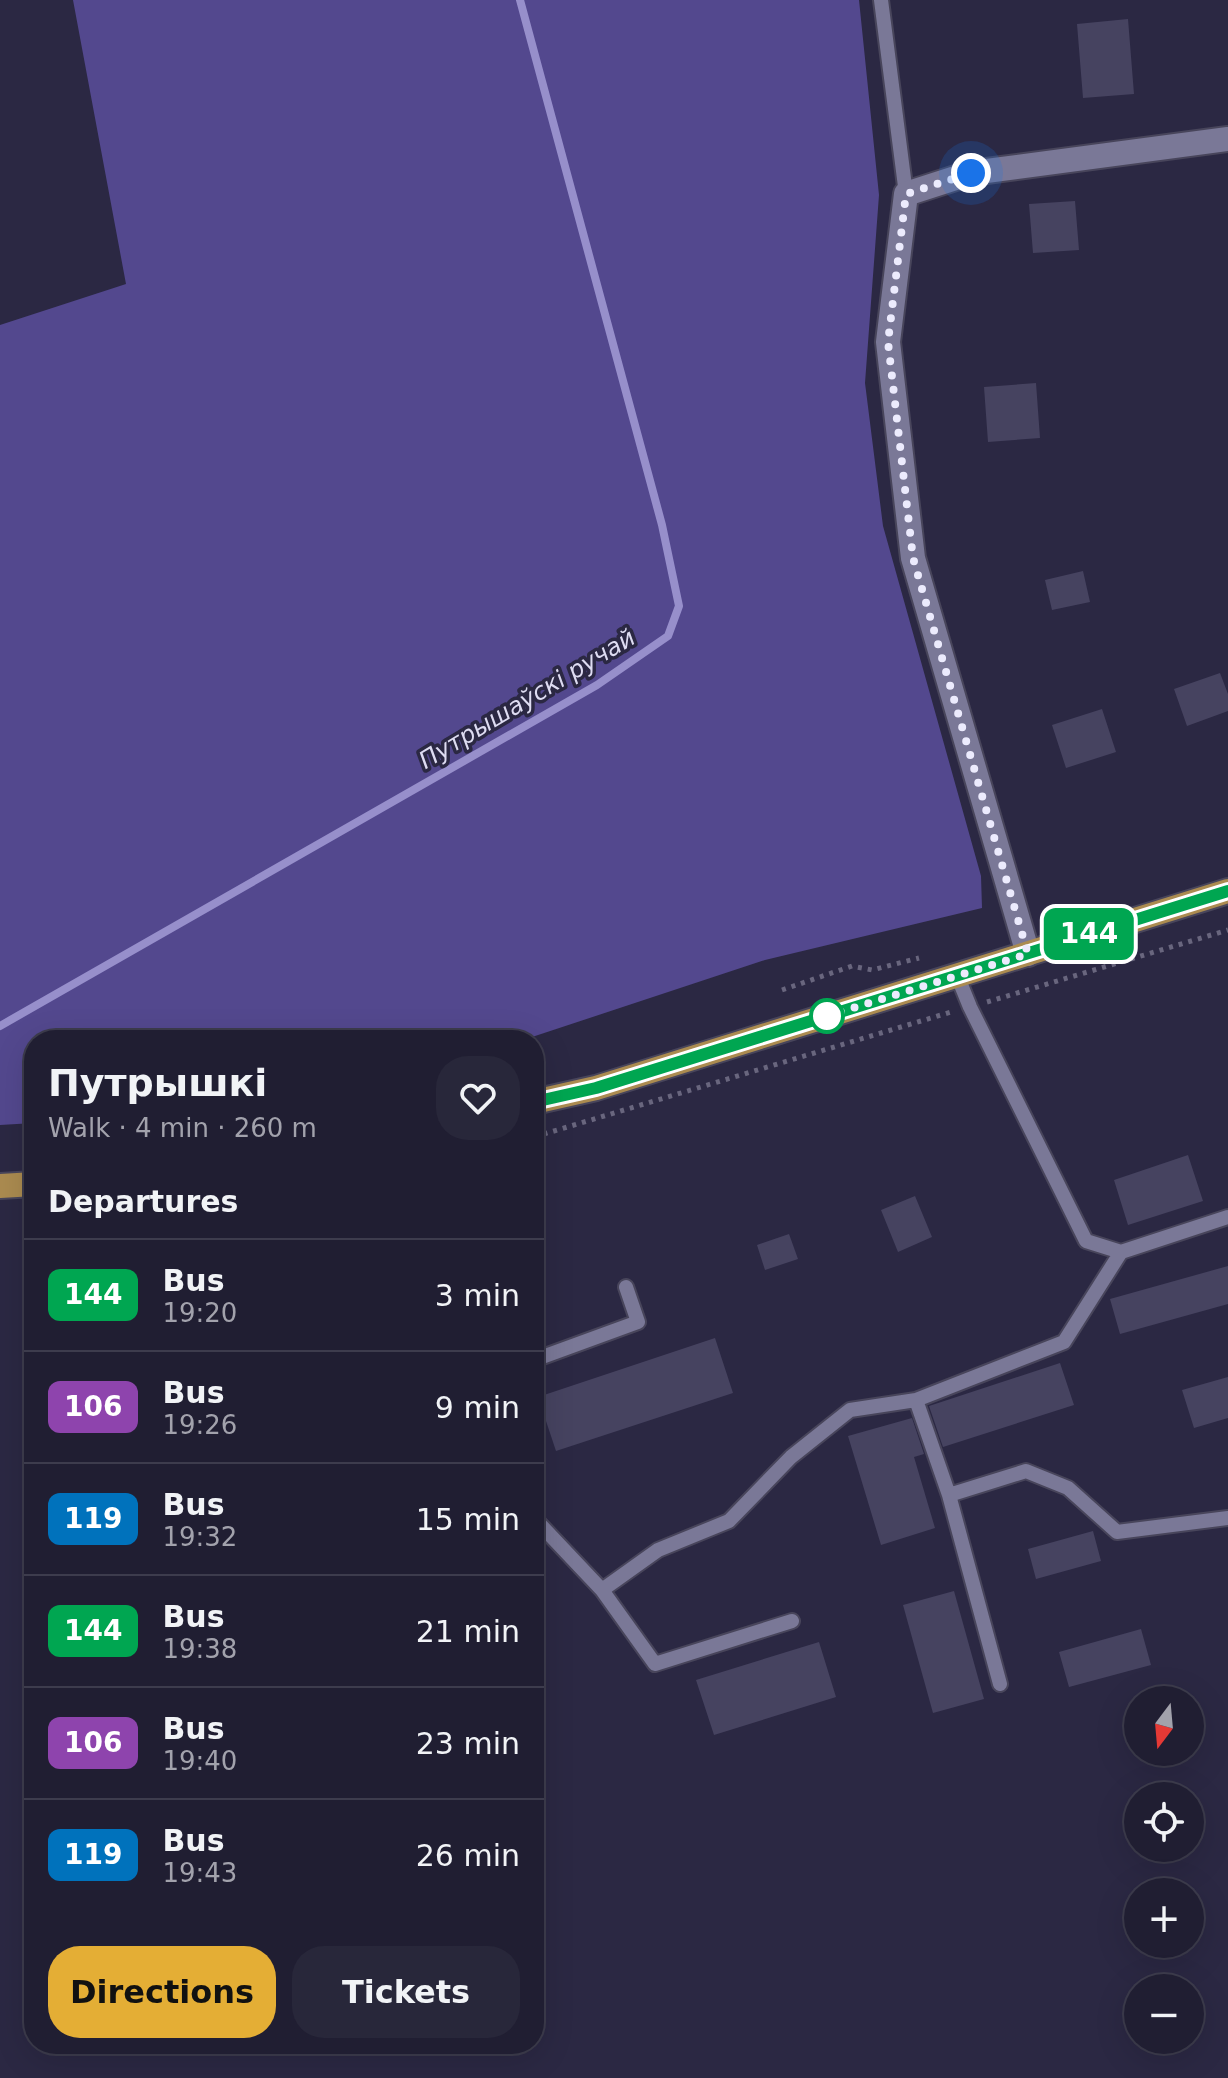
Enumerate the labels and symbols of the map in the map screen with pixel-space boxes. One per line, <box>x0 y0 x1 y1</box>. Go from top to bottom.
your location <box>951 153 991 193</box>
water label: Путрышаўскі ручай <box>414 623 640 775</box>
line badge: 144 <box>1043 908 1135 960</box>
unlabelled marker <box>810 999 844 1033</box>
north arrow <box>1124 1686 1204 1766</box>

